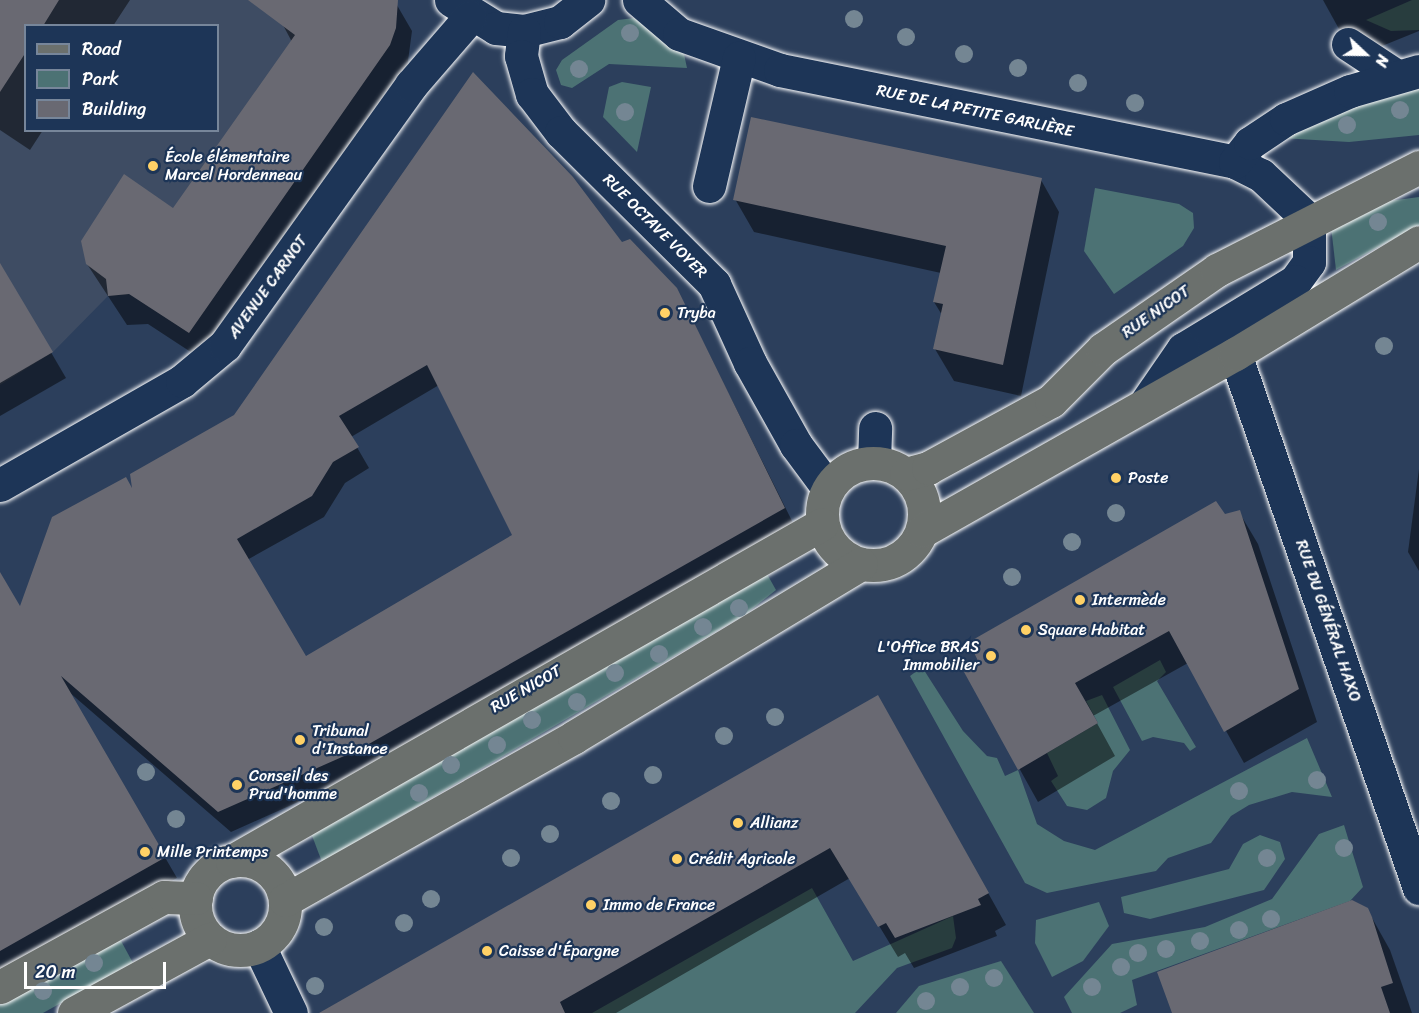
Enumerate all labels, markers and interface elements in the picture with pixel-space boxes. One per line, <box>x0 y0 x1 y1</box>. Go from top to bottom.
legend <box>24 24 219 132</box>
north arrow <box>1335 24 1395 84</box>
text: Road <box>82 33 121 65</box>
text: N <box>1367 50 1398 72</box>
text: Park <box>82 63 119 95</box>
street label: RUE DE LA PETITE GARLIÈRE <box>875 81 1075 141</box>
text: Building <box>82 93 146 125</box>
place label: École élémentaire Marcel Hordenneau <box>165 147 302 185</box>
marker: École élémentaire Marcel Hordenneau <box>146 159 160 173</box>
street label: RUE OCTAVE VOYER <box>599 170 711 282</box>
street label: AVENUE CARNOT <box>224 231 312 343</box>
street label: RUE NICOT <box>1118 281 1194 343</box>
place label: Tryba <box>677 303 716 323</box>
marker: Tryba <box>658 306 672 320</box>
place label: Poste <box>1128 468 1168 488</box>
marker: Poste <box>1109 471 1123 485</box>
street label: RUE DU GÉNÉRAL HAXO <box>1291 537 1365 705</box>
place label: Intermède <box>1092 590 1166 610</box>
marker: Intermède <box>1073 593 1087 607</box>
place label: Square Habitat <box>1038 620 1145 640</box>
marker: Square Habitat <box>1019 623 1033 637</box>
place label: L'Office BRAS Immobilier <box>877 637 979 675</box>
marker: L'Office BRAS Immobilier <box>984 649 998 663</box>
street label: RUE NICOT <box>487 661 565 717</box>
place label: Tribunal d'Instance <box>312 721 388 759</box>
marker: Tribunal d'Instance <box>293 733 307 747</box>
place label: Conseil des Prud'homme <box>249 766 337 804</box>
marker: Conseil des Prud'homme <box>230 778 244 792</box>
place label: Allianz <box>750 813 798 833</box>
marker: Allianz <box>731 816 745 830</box>
place label: Mille Printemps <box>157 842 267 862</box>
marker: Mille Printemps <box>138 845 152 859</box>
place label: Crédit Agricole <box>689 849 795 869</box>
marker: Crédit Agricole <box>670 852 684 866</box>
place label: Immo de France <box>603 895 715 915</box>
marker: Immo de France <box>584 898 598 912</box>
place label: Caisse d'Épargne <box>499 941 619 961</box>
marker: Caisse d'Épargne <box>480 944 494 958</box>
scale bar <box>27 950 170 988</box>
text: 20 m <box>35 956 75 988</box>

